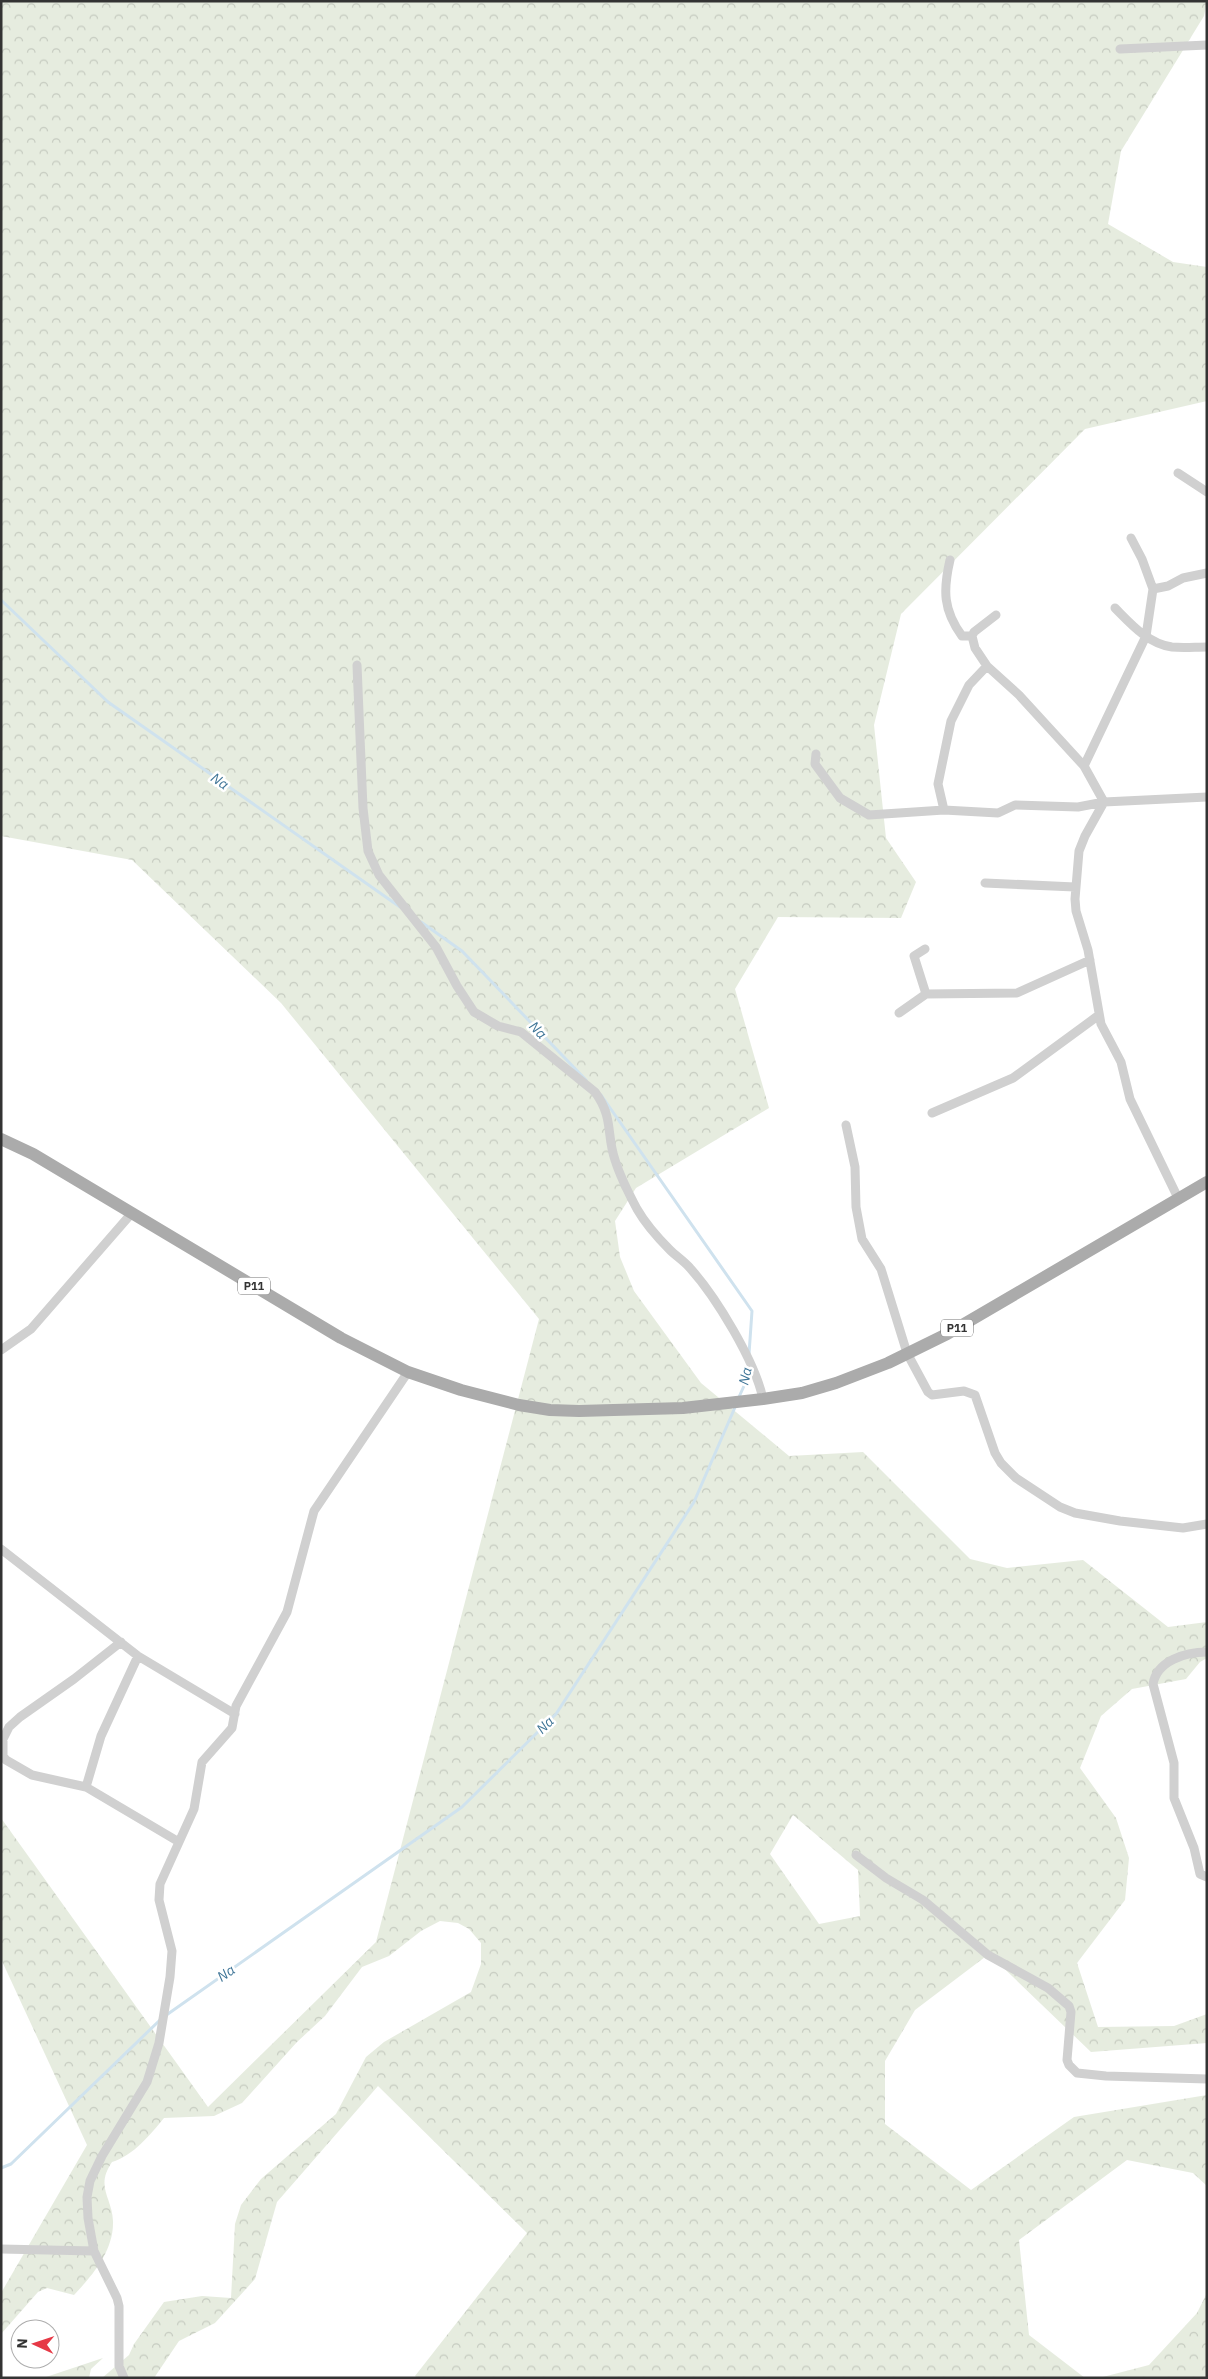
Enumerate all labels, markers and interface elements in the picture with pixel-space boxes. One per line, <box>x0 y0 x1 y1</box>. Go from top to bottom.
water label: Na <box>208 769 232 793</box>
water label: Na <box>525 1017 551 1043</box>
road number: P11 <box>238 1278 270 1294</box>
road number: P11 <box>941 1320 973 1336</box>
water label: Na <box>734 1365 756 1387</box>
water label: Na <box>532 1712 558 1738</box>
water label: Na <box>214 1961 238 1985</box>
north arrow <box>10 2319 60 2369</box>
text: N <box>13 2338 31 2349</box>

